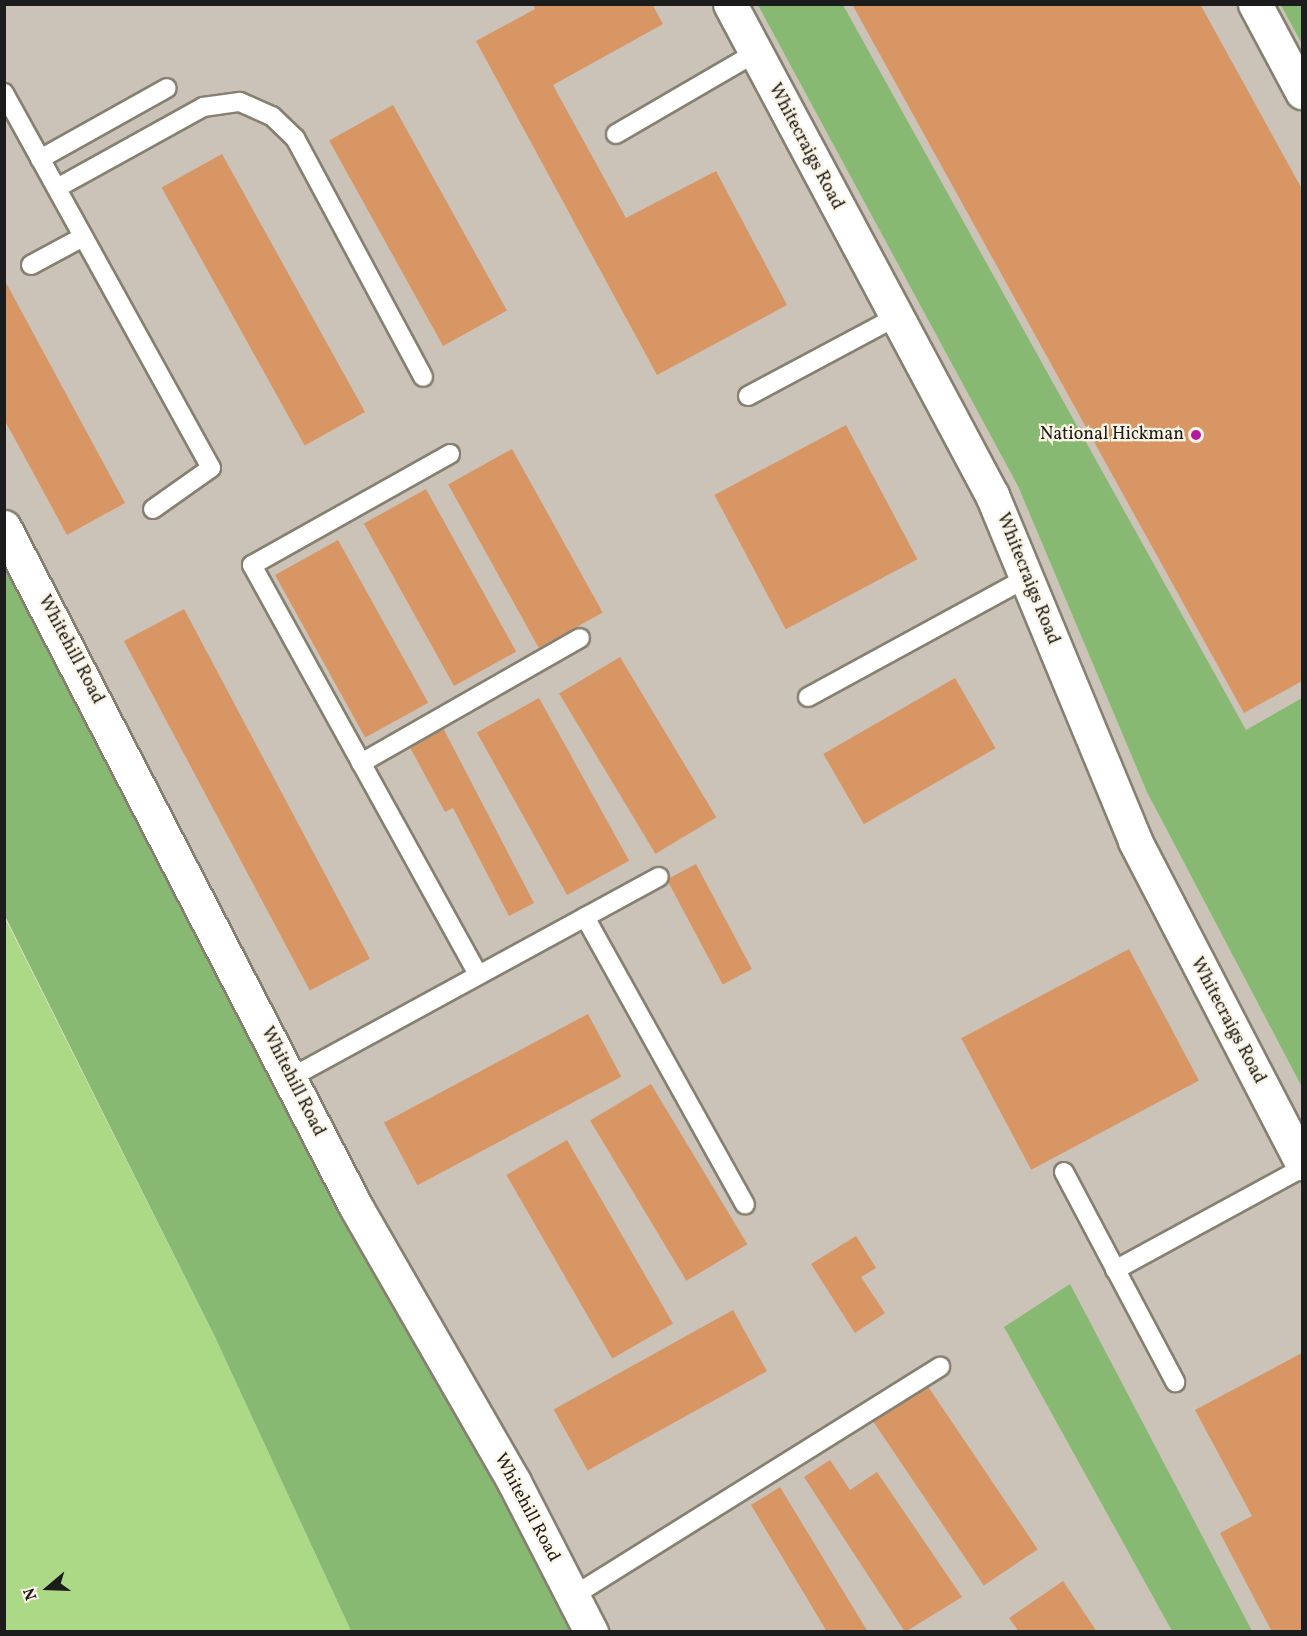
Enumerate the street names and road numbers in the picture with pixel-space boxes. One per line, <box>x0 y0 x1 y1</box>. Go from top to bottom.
street label: Whitecraigs Road <box>763 80 847 214</box>
street label: Whitecraigs Road <box>991 510 1063 648</box>
street label: Whitehill Road <box>32 592 108 708</box>
street label: Whitecraigs Road <box>1185 954 1269 1088</box>
street label: Whitehill Road <box>255 1024 329 1140</box>
street label: Whitehill Road <box>488 1450 564 1566</box>

